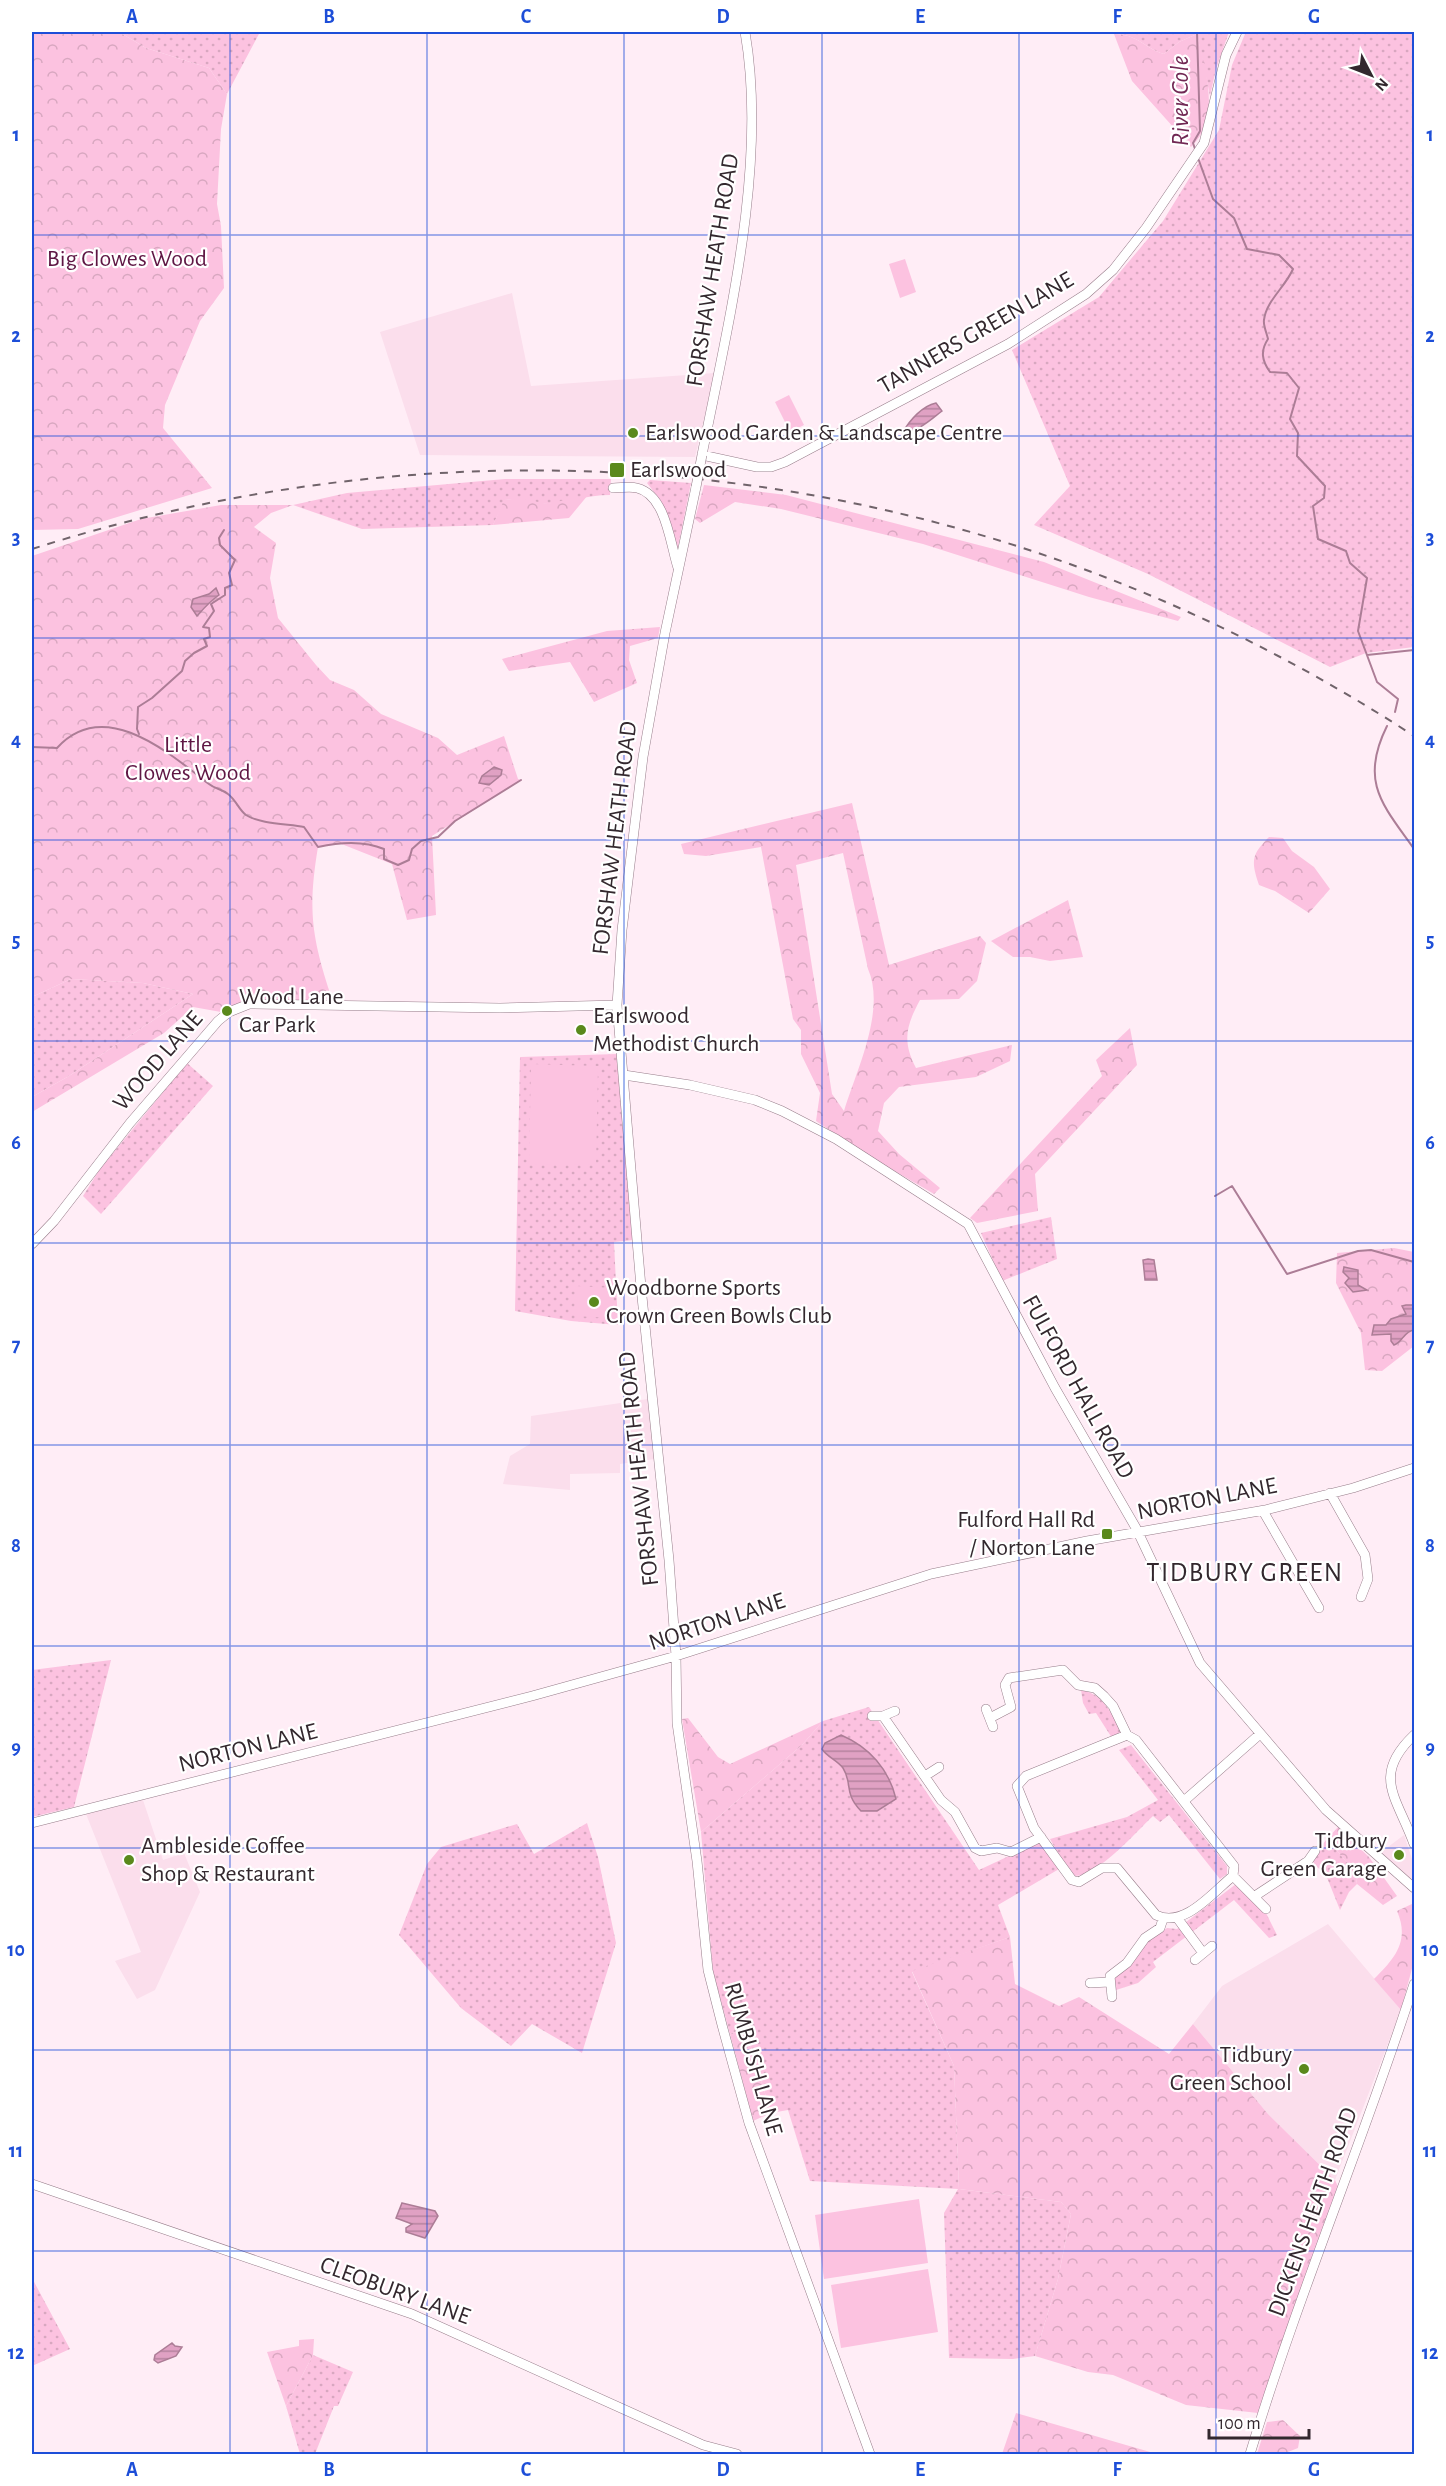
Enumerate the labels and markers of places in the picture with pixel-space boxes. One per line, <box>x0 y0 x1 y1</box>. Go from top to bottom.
place label: Earlswood Garden & Landscape Centre <box>645 421 1002 445</box>
marker: Earlswood Garden & Landscape Centre <box>626 426 640 440</box>
place label: Earlswood <box>630 458 726 482</box>
marker: Earlswood <box>608 461 626 479</box>
place label: Wood Lane Car Park <box>239 985 344 1037</box>
marker: Wood Lane Car Park <box>220 1004 234 1018</box>
place label: Earlswood Methodist Church <box>593 1004 760 1056</box>
marker: Earlswood Methodist Church <box>574 1023 588 1037</box>
place label: Woodborne Sports Crown Green Bowls Club <box>606 1276 832 1328</box>
marker: Woodborne Sports Crown Green Bowls Club <box>587 1295 601 1309</box>
place label: Fulford Hall Rd / Norton Lane <box>957 1508 1095 1560</box>
marker: Fulford Hall Rd / Norton Lane <box>1100 1527 1114 1541</box>
place label: Tidbury Green Garage <box>1261 1829 1387 1881</box>
place label: Ambleside Coffee Shop & Restaurant <box>141 1834 315 1886</box>
marker: Tidbury Green Garage <box>1392 1848 1406 1862</box>
marker: Ambleside Coffee Shop & Restaurant <box>122 1853 136 1867</box>
place label: Tidbury Green School <box>1170 2043 1292 2095</box>
marker: Tidbury Green School <box>1297 2062 1311 2076</box>

